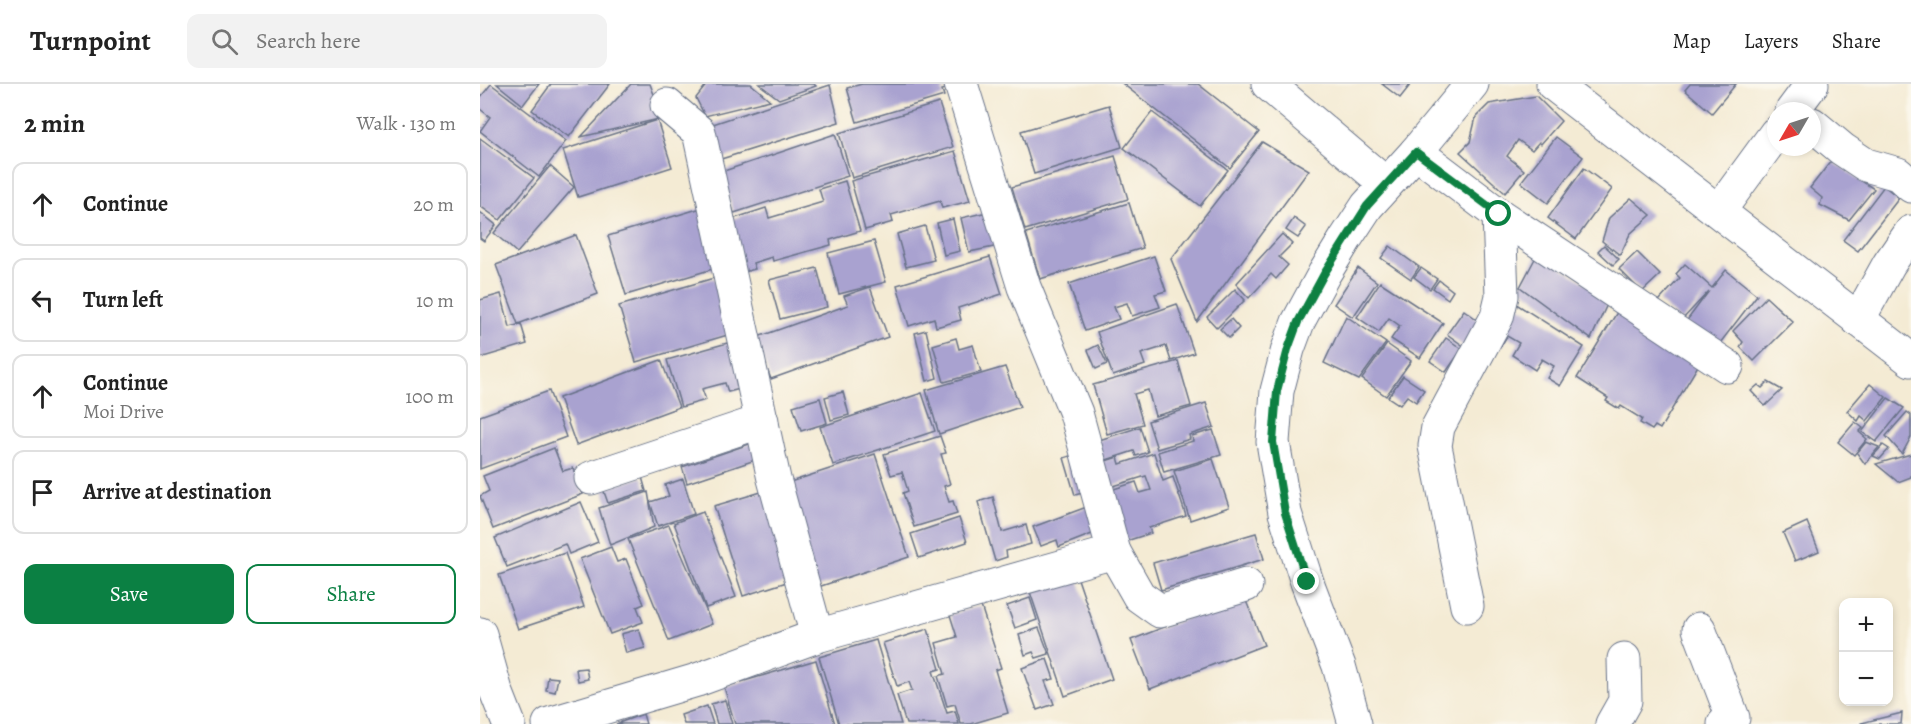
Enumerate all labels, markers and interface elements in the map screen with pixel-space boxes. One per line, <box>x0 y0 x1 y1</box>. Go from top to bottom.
search box <box>187 14 607 68</box>
text: Turnpoint <box>30 22 151 60</box>
icon: search <box>208 25 241 58</box>
text: Search here <box>256 26 361 56</box>
text: Map <box>1672 27 1711 55</box>
text: Layers <box>1744 27 1799 55</box>
text: Share <box>1832 27 1881 55</box>
north arrow <box>1767 102 1821 156</box>
text: 2 min <box>24 106 85 141</box>
text: Walk · 130 m <box>357 110 456 137</box>
icon: ahead <box>26 188 59 221</box>
text: Continue <box>83 189 168 219</box>
text: 20 m <box>413 191 454 218</box>
route start <box>1485 200 1511 226</box>
icon: left <box>26 284 59 317</box>
text: Turn left <box>83 285 163 315</box>
text: 10 m <box>416 287 454 314</box>
text: Continue <box>83 368 168 398</box>
icon: ahead <box>26 380 59 413</box>
text: 100 m <box>405 383 454 410</box>
text: Moi Drive <box>83 398 164 425</box>
icon: arrive <box>26 476 59 509</box>
text: Arrive at destination <box>83 477 272 507</box>
button: Save <box>24 564 234 624</box>
button: Share <box>246 564 456 624</box>
route end <box>1293 568 1319 594</box>
map controls <box>1839 598 1893 706</box>
button: + <box>1839 598 1893 652</box>
button: − <box>1839 652 1893 706</box>

